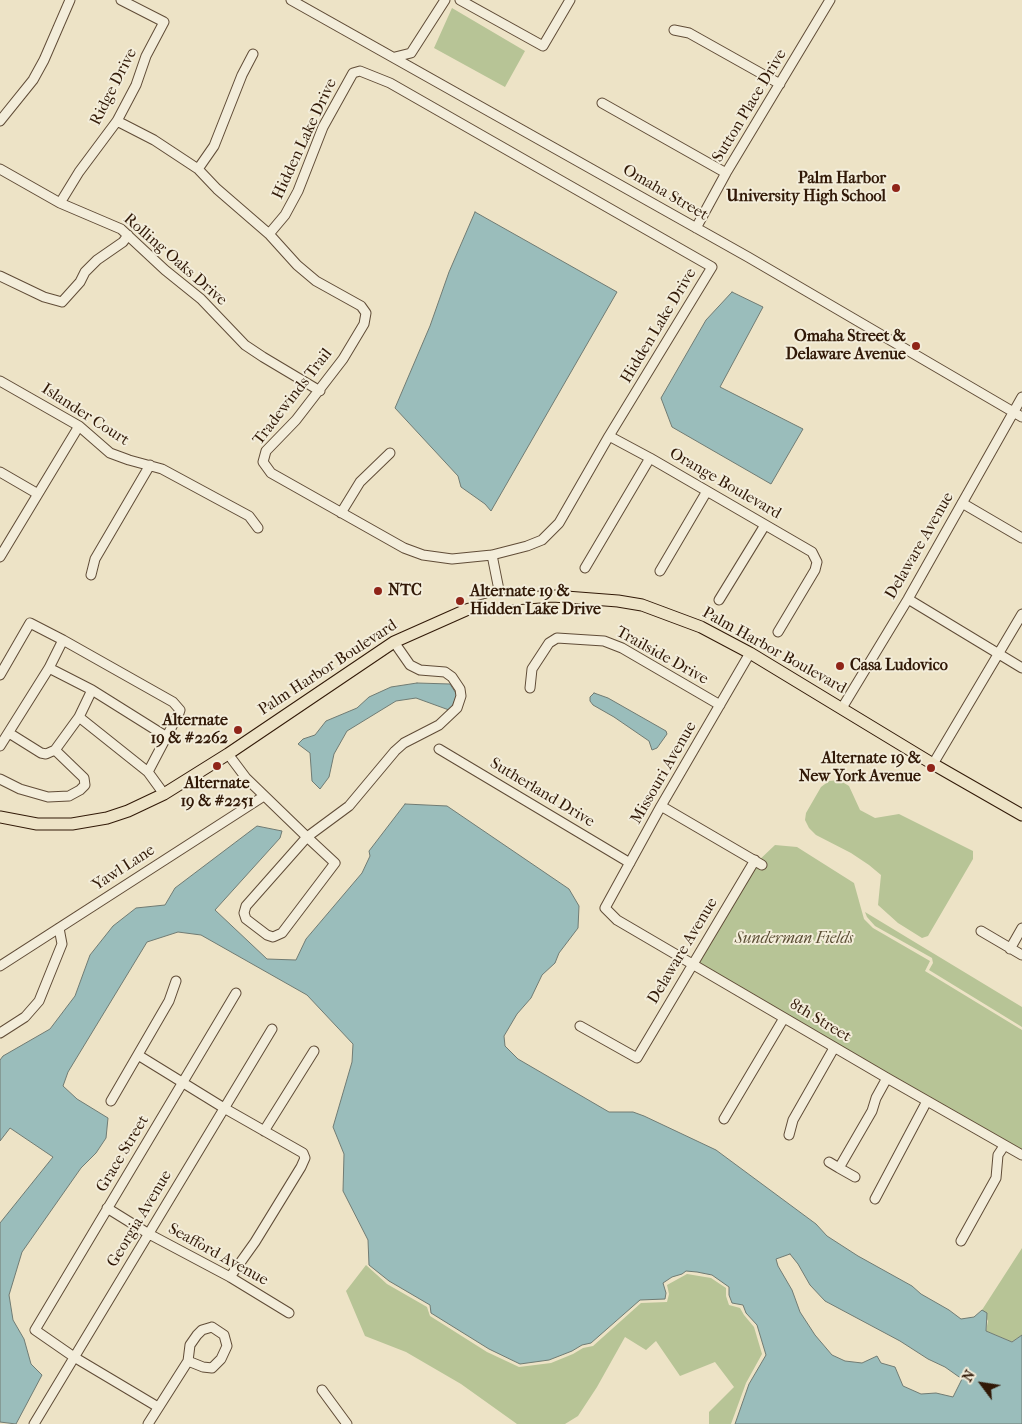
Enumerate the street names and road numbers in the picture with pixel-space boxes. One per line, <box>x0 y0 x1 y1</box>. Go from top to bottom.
street label: Ridge Drive <box>86 45 142 129</box>
street label: Sutton Place Drive <box>709 46 791 166</box>
street label: Hidden Lake Drive <box>269 76 341 202</box>
street label: Omaha Street <box>619 161 711 225</box>
street label: Rolling Oaks Drive <box>119 210 231 310</box>
street label: Hidden Lake Drive <box>617 265 701 387</box>
street label: Tradewinds Trail <box>249 345 337 449</box>
street label: Islander Court <box>38 380 132 450</box>
street label: Orange Boulevard <box>666 444 784 524</box>
street label: Delaware Avenue <box>882 489 958 603</box>
street label: Palm Harbor Boulevard <box>699 603 849 699</box>
street label: Palm Harbor Boulevard <box>255 616 401 720</box>
street label: Trailside Drive <box>612 623 712 689</box>
street label: Missouri Avenue <box>627 718 701 828</box>
street label: Sutherland Drive <box>486 754 598 832</box>
street label: Yawl Lane <box>89 841 159 895</box>
street label: Delaware Avenue <box>644 894 722 1008</box>
street label: 8th Street <box>786 995 854 1047</box>
street label: Grace Street <box>93 1112 153 1196</box>
street label: Georgia Avenue <box>103 1167 177 1271</box>
street label: Seafford Avenue <box>165 1220 271 1290</box>

